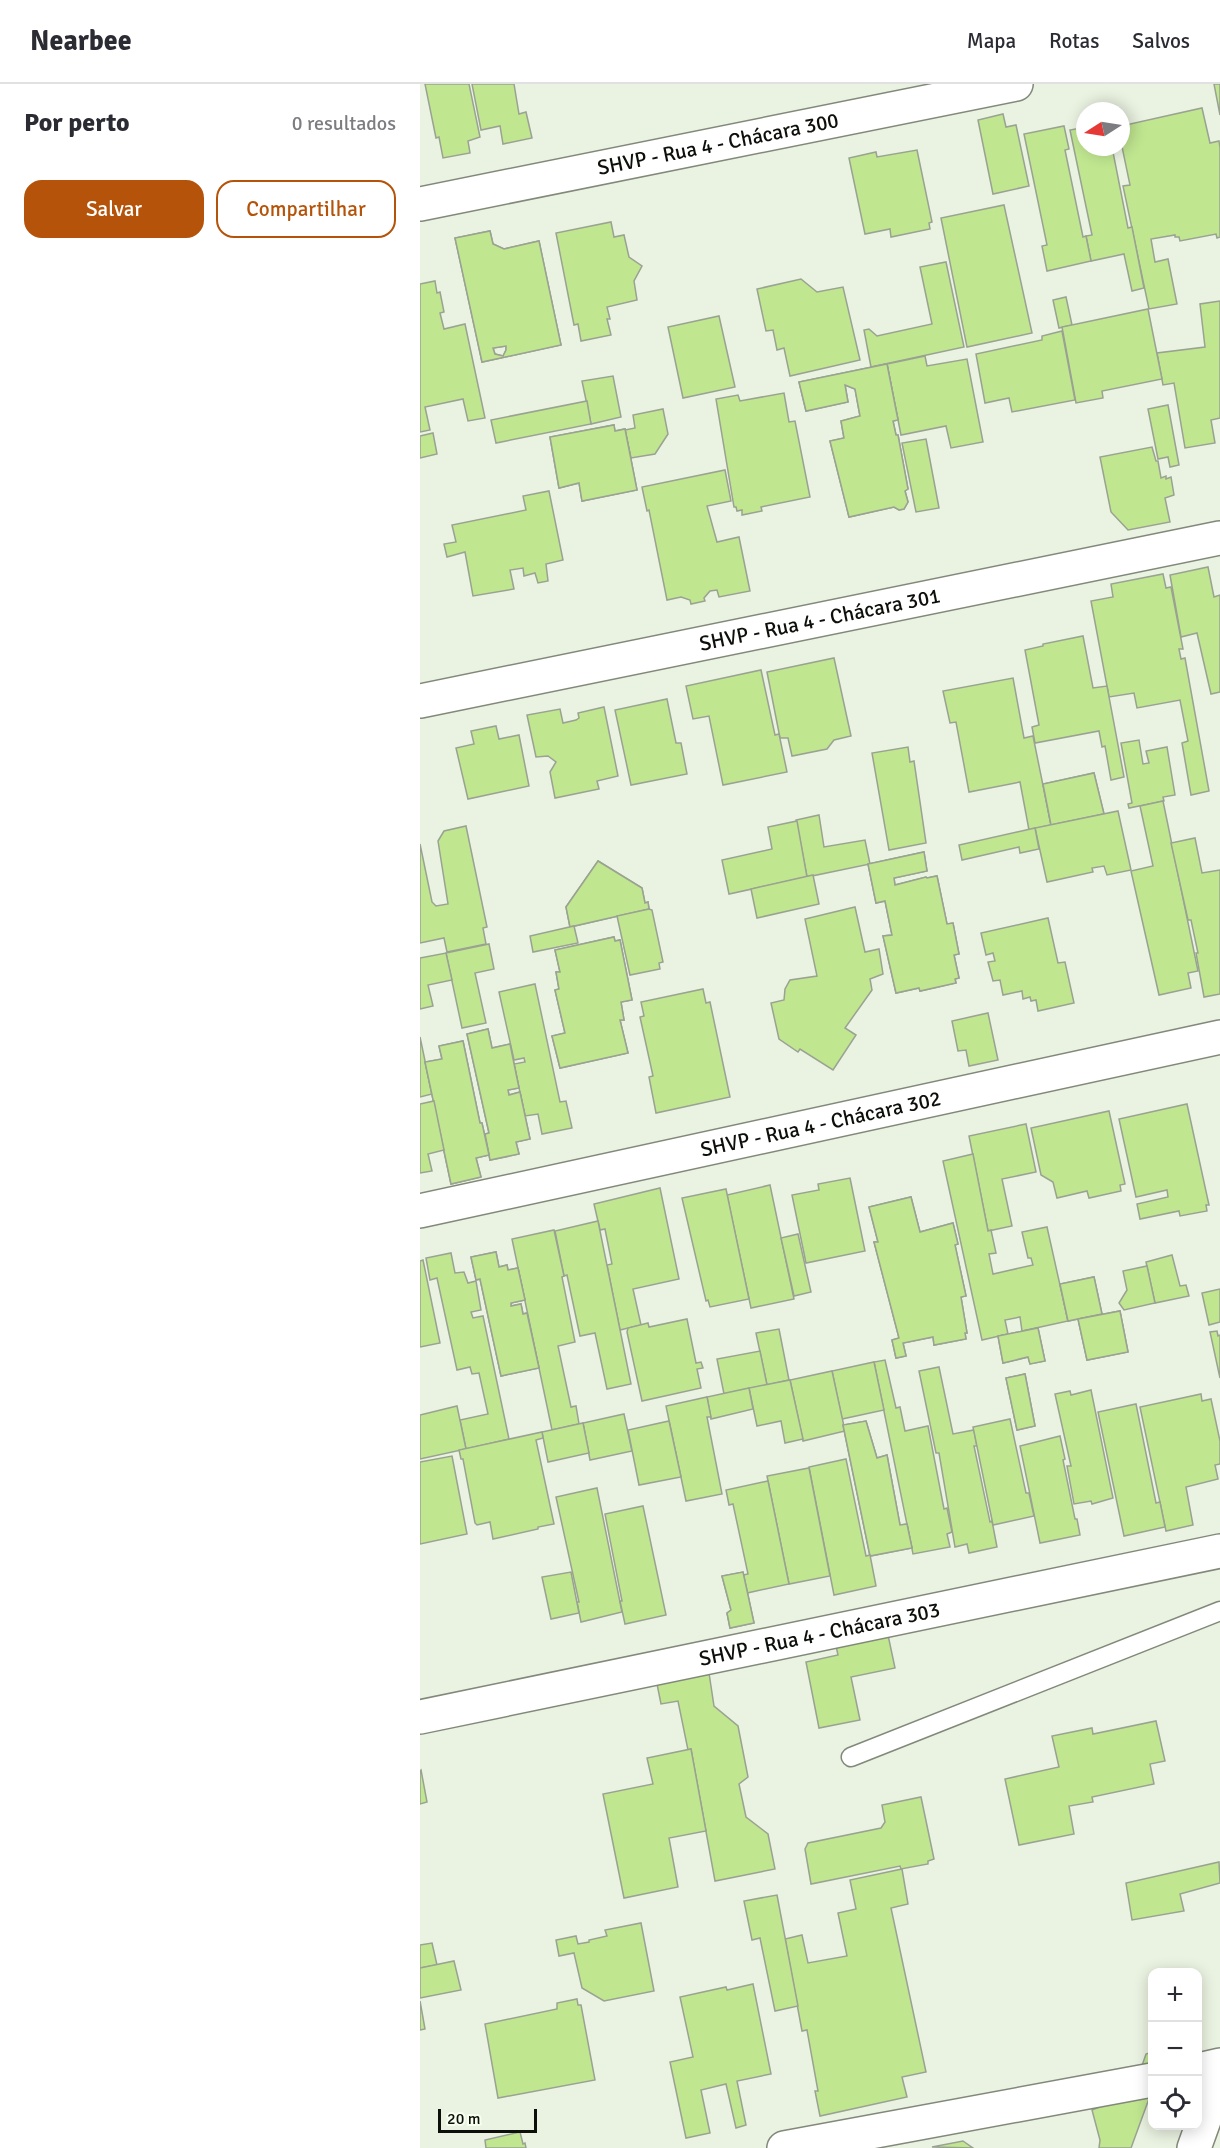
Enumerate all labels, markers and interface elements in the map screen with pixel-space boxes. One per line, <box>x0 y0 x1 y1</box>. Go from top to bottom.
text: Nearbee <box>30 24 132 58</box>
text: Mapa <box>967 28 1016 54</box>
text: Rotas <box>1049 28 1099 54</box>
text: Salvos <box>1132 28 1190 54</box>
north arrow <box>1076 102 1130 156</box>
text: Por perto <box>24 107 130 139</box>
street label: SHVP - Rua 4 - Chácara 300 <box>595 107 841 181</box>
text: 0 resultados <box>292 111 396 136</box>
button: Salvar <box>24 180 204 238</box>
button: Compartilhar <box>216 180 396 238</box>
street label: SHVP - Rua 4 - Chácara 301 <box>697 582 943 657</box>
street label: SHVP - Rua 4 - Chácara 302 <box>698 1085 943 1163</box>
street label: SHVP - Rua 4 - Chácara 303 <box>697 1596 942 1672</box>
map controls <box>1148 1968 1202 2130</box>
button: + <box>1148 1968 1202 2022</box>
button: − <box>1148 2022 1202 2076</box>
button: locate <box>1148 2076 1202 2130</box>
scale bar <box>438 2106 537 2134</box>
text: 20 m <box>447 2109 481 2129</box>

